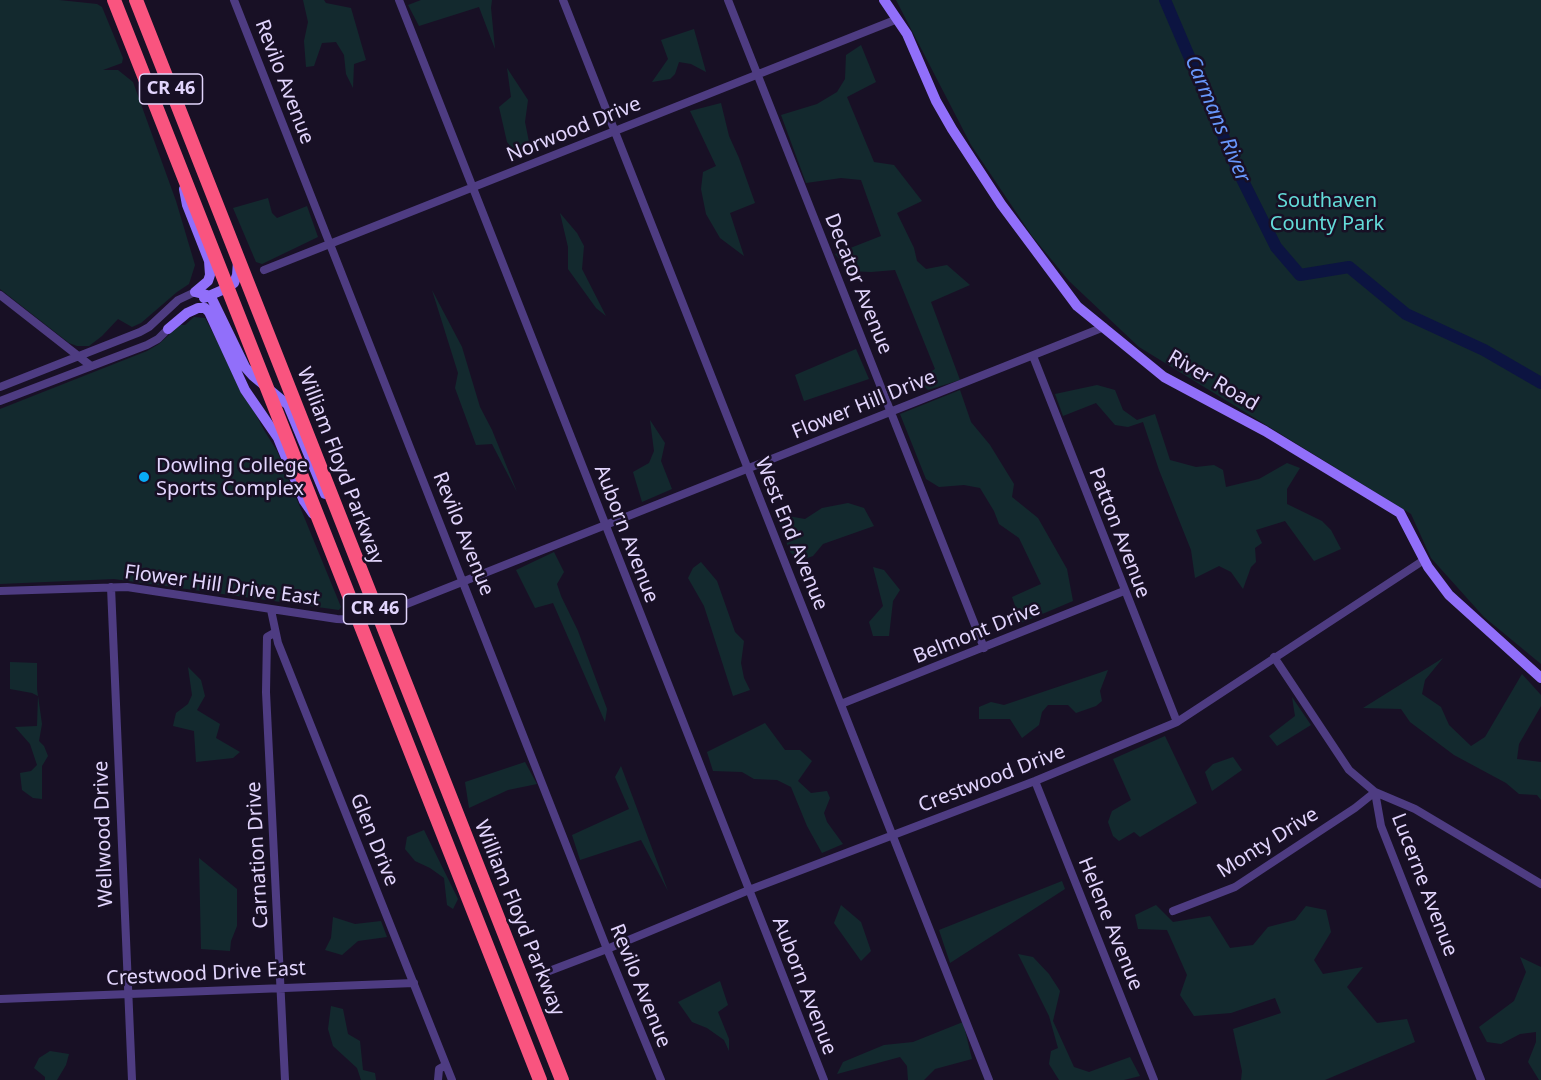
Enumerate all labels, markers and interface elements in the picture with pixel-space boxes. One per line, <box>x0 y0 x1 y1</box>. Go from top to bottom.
street label: Revilo Avenue <box>249 16 319 148</box>
water label: Carmans River <box>1179 52 1255 186</box>
road number: CR 46 <box>140 74 202 104</box>
street label: Norwood Drive <box>503 92 645 168</box>
park label: Southaven County Park <box>1270 189 1384 236</box>
street label: Decator Avenue <box>819 210 897 358</box>
street label: River Road <box>1163 345 1263 417</box>
street label: William Floyd Parkway <box>291 364 389 568</box>
street label: Flower Hill Drive <box>789 365 939 445</box>
place label: Dowling College Sports Complex <box>156 454 308 501</box>
street label: West End Avenue <box>749 454 833 614</box>
street label: Auborn Avenue <box>589 462 663 606</box>
street label: Patton Avenue <box>1083 464 1155 602</box>
street label: Revilo Avenue <box>427 469 499 599</box>
marker: Dowling College Sports Complex <box>137 470 151 484</box>
street label: Flower Hill Drive East <box>123 560 321 612</box>
road number: CR 46 <box>344 594 406 624</box>
street label: Belmont Drive <box>910 597 1044 669</box>
street label: Crestwood Drive <box>915 740 1069 818</box>
street label: Wellwood Drive <box>89 760 119 908</box>
street label: Carnation Drive <box>242 781 274 929</box>
street label: Glen Drive <box>345 790 403 890</box>
street label: Monty Drive <box>1213 802 1323 884</box>
street label: Lucerne Avenue <box>1386 810 1462 960</box>
street label: William Floyd Parkway <box>469 817 569 1019</box>
street label: Helene Avenue <box>1072 854 1148 994</box>
street label: Auborn Avenue <box>767 914 841 1058</box>
street label: Revilo Avenue <box>604 921 676 1051</box>
street label: Crestwood Drive East <box>106 957 306 991</box>

